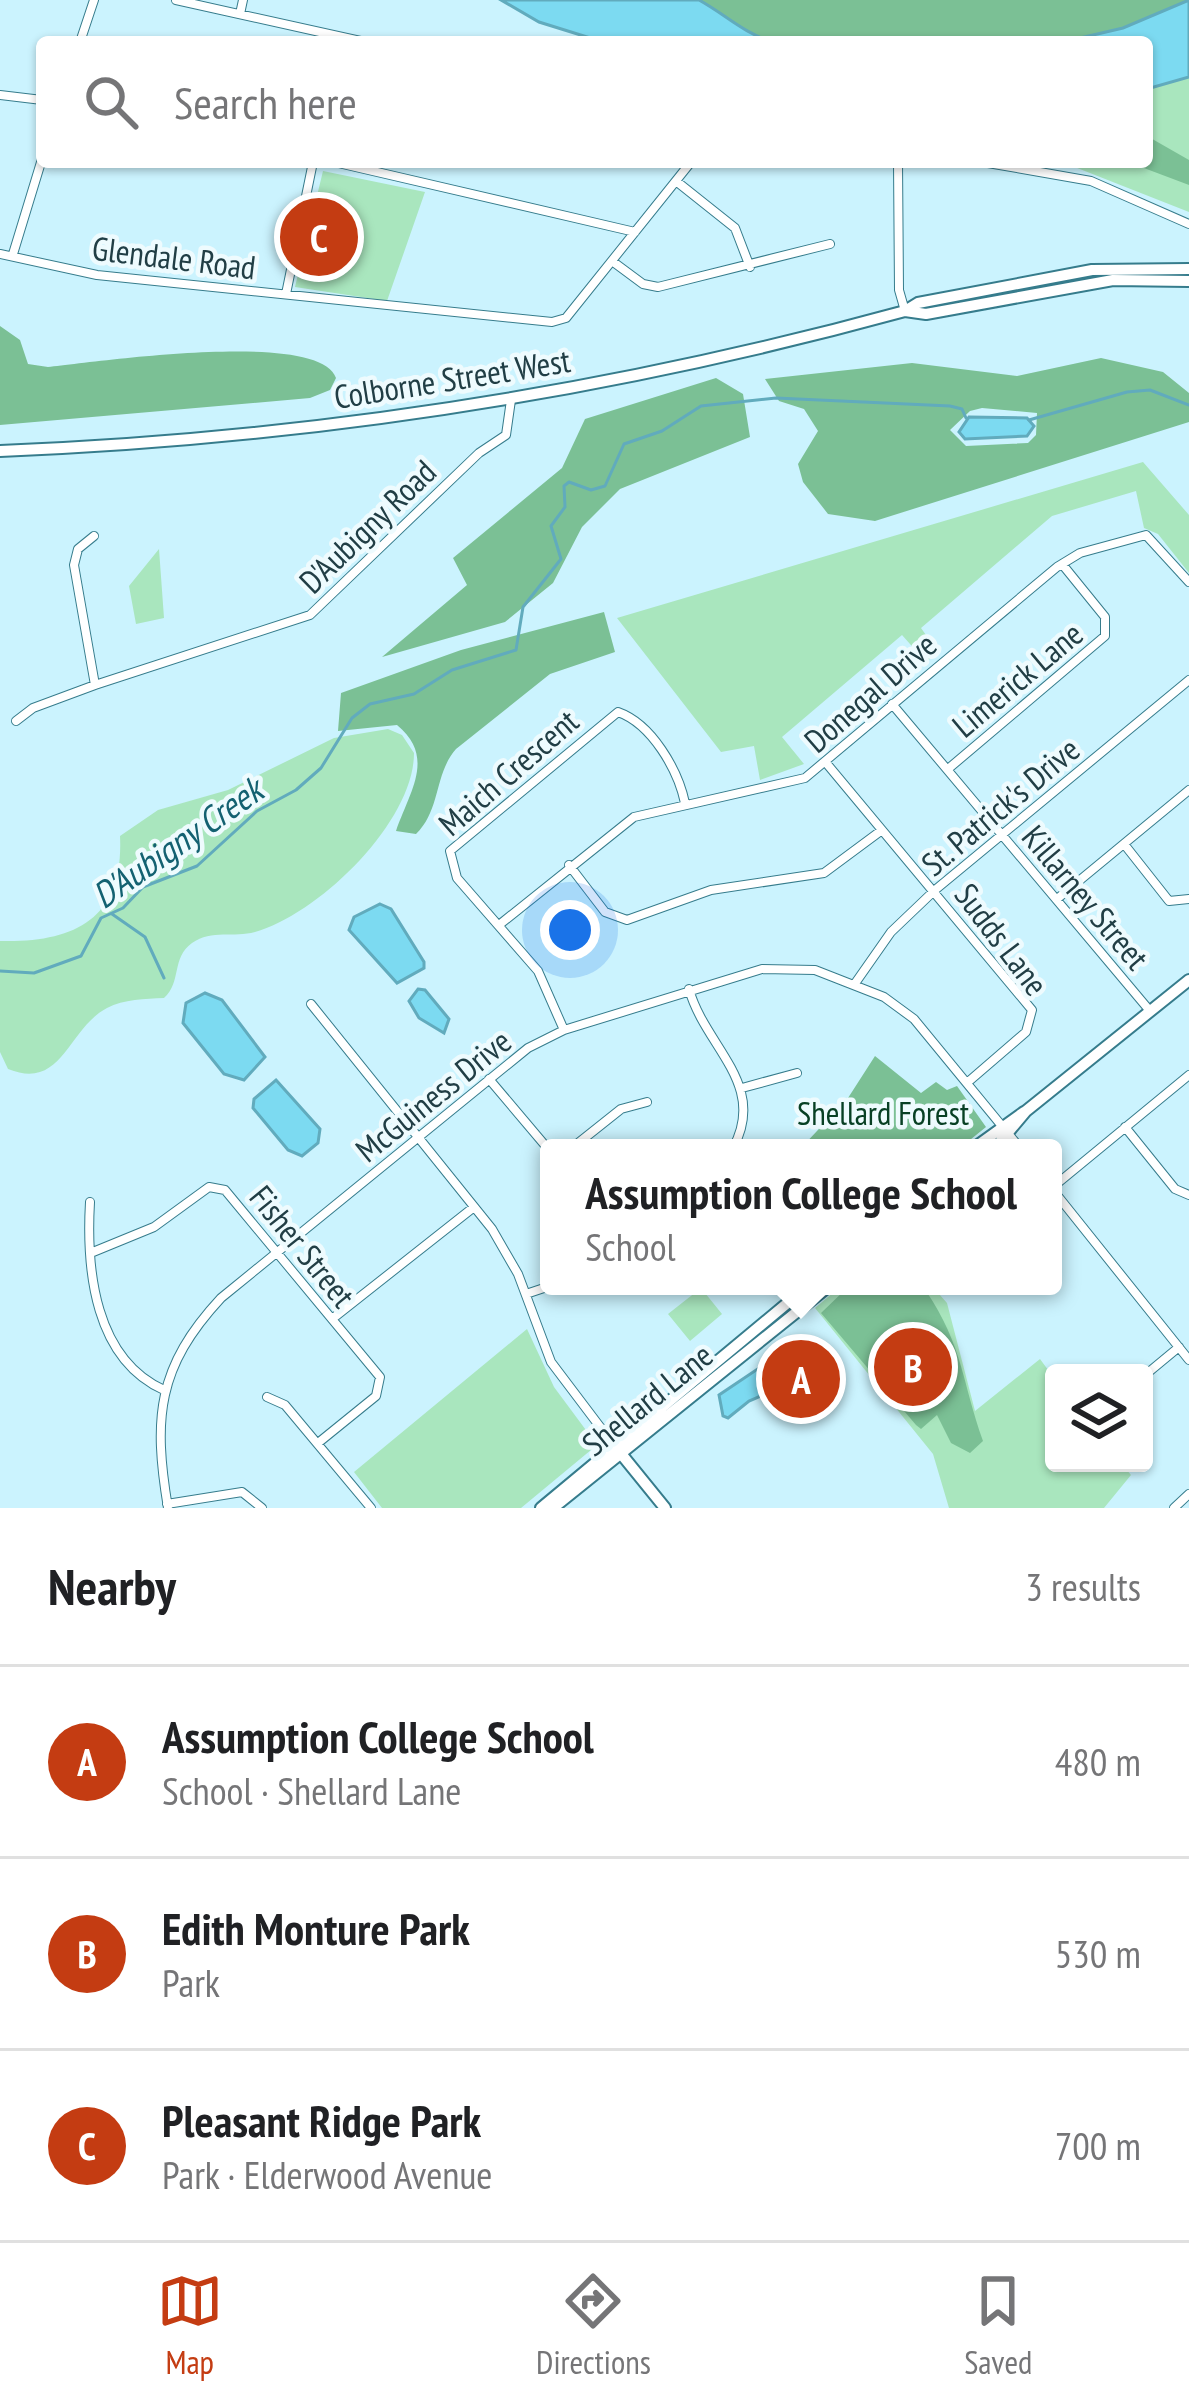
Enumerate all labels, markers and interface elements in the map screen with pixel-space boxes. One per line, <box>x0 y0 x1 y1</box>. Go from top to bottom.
search box <box>36 36 1153 168</box>
icon: search <box>78 69 144 135</box>
text: Search here <box>174 73 357 131</box>
pin: C <box>280 192 358 282</box>
street label: Glendale Road <box>90 226 258 288</box>
street label: Colborne Street West <box>331 338 573 418</box>
street label: D'Aubigny Road <box>290 450 444 602</box>
street label: Limerick Lane <box>943 612 1091 746</box>
street label: Donegal Drive <box>795 623 945 761</box>
street label: Maich Crescent <box>429 700 587 844</box>
street label: St. Patrick's Drive <box>912 727 1088 885</box>
water label: D'Aubigny Creek <box>83 764 275 918</box>
street label: Killarney Street <box>1013 816 1159 978</box>
street label: Sudds Lane <box>946 874 1058 1004</box>
your location <box>540 900 600 960</box>
street label: McGuiness Drive <box>346 1019 520 1171</box>
park label: Shellard Forest <box>797 1091 969 1134</box>
popup <box>540 1139 1062 1295</box>
text: Assumption College School <box>585 1163 1017 1221</box>
street label: Fisher Street <box>241 1176 365 1316</box>
text: School <box>585 1221 676 1272</box>
pin: B <box>874 1322 952 1412</box>
street label: Shellard Lane <box>573 1333 721 1465</box>
pin: A <box>762 1334 840 1424</box>
map controls <box>1045 1364 1153 1472</box>
button: layers <box>1045 1364 1153 1472</box>
text: Nearby <box>48 1553 176 1619</box>
text: 3 results <box>1025 1561 1141 1612</box>
text: Assumption College School <box>162 1707 594 1765</box>
text: A <box>77 1736 97 1787</box>
text: 480 m <box>1055 1736 1141 1787</box>
text: School · Shellard Lane <box>162 1765 461 1816</box>
text: Edith Monture Park <box>162 1899 470 1957</box>
text: B <box>77 1928 97 1979</box>
text: 530 m <box>1055 1928 1141 1979</box>
text: Park <box>162 1957 220 2008</box>
text: Pleasant Ridge Park <box>162 2091 481 2149</box>
text: C <box>78 2120 96 2171</box>
text: 700 m <box>1055 2120 1141 2171</box>
text: Park · Elderwood Avenue <box>162 2149 492 2200</box>
tab: Map <box>157 2268 223 2383</box>
tab: Directions <box>536 2268 651 2383</box>
tab: Saved <box>964 2268 1032 2383</box>

